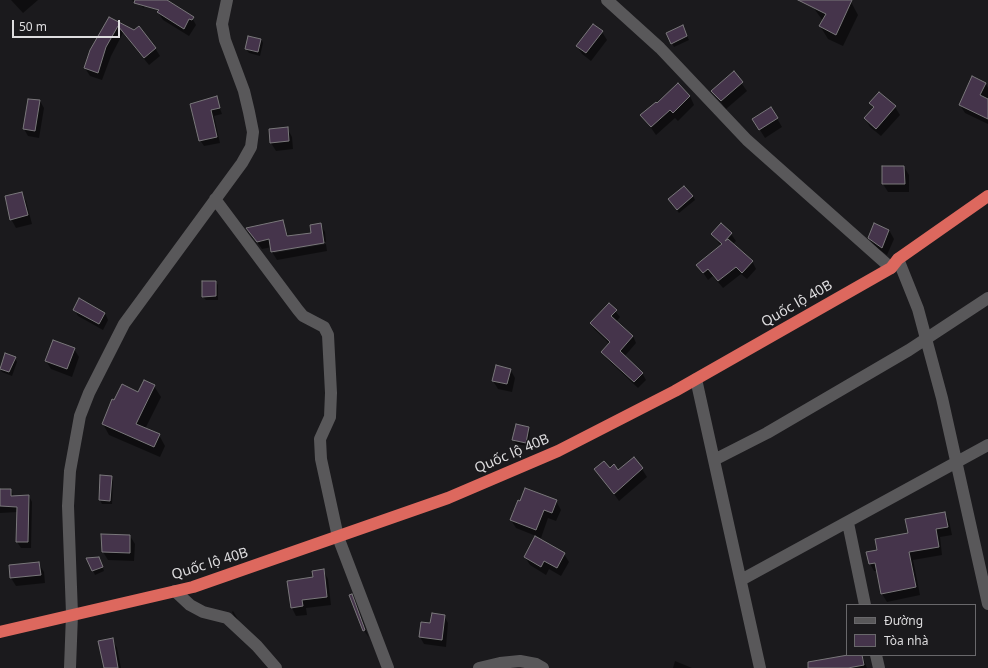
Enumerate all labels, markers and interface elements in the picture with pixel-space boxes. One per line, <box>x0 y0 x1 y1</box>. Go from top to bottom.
scale bar <box>14 12 122 38</box>
text: 50 m <box>19 18 47 35</box>
street label: Quốc lộ 40B <box>758 277 836 331</box>
street label: Quốc lộ 40B <box>472 431 552 477</box>
street label: Quốc lộ 40B <box>170 544 250 584</box>
legend <box>846 604 976 656</box>
text: Đường <box>884 612 923 629</box>
text: Tòa nhà <box>884 632 929 649</box>

